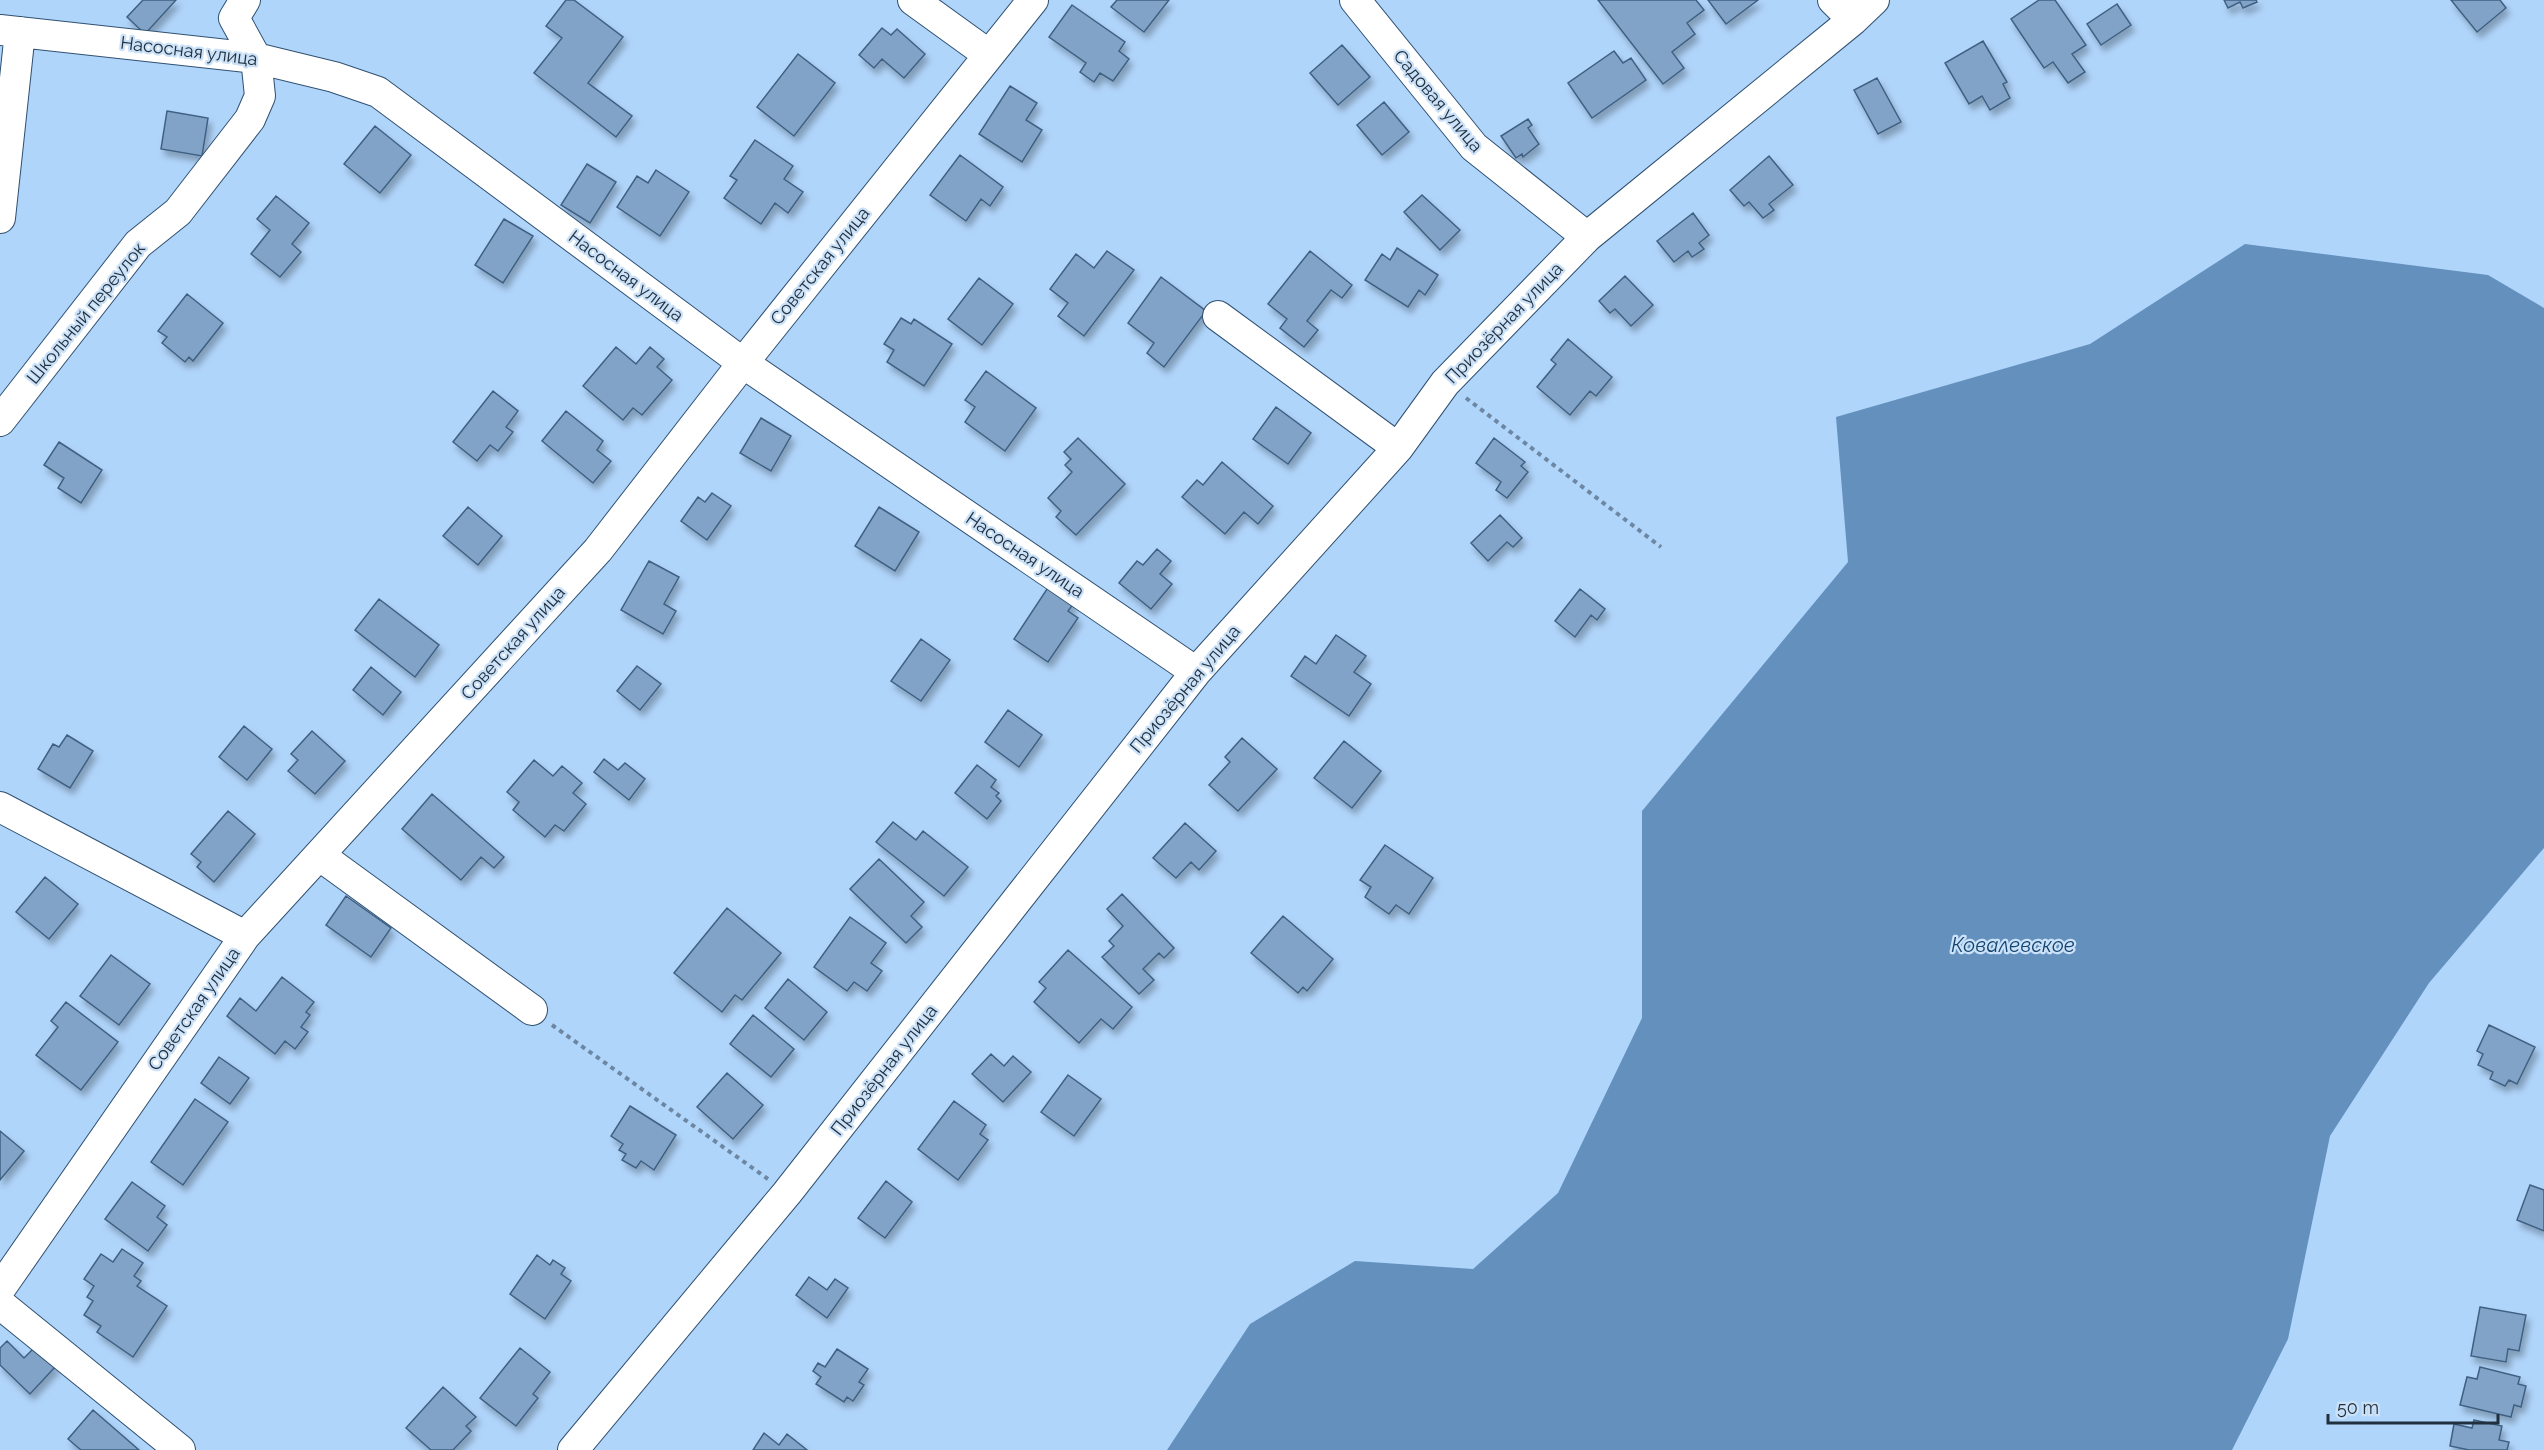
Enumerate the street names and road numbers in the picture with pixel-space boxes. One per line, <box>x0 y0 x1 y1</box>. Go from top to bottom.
street label: Насосная улица <box>119 32 259 69</box>
street label: Садовая улица <box>1389 45 1487 156</box>
street label: Советская улица <box>766 203 873 329</box>
street label: Насосная улица <box>565 226 688 326</box>
street label: Школьный переулок <box>22 238 149 388</box>
street label: Приозёрная улица <box>1441 258 1567 387</box>
street label: Насосная улица <box>962 507 1088 602</box>
street label: Советская улица <box>456 582 569 704</box>
street label: Приозёрная улица <box>1125 621 1244 757</box>
street label: Советская улица <box>143 943 244 1074</box>
street label: Приозёрная улица <box>826 1000 941 1139</box>

